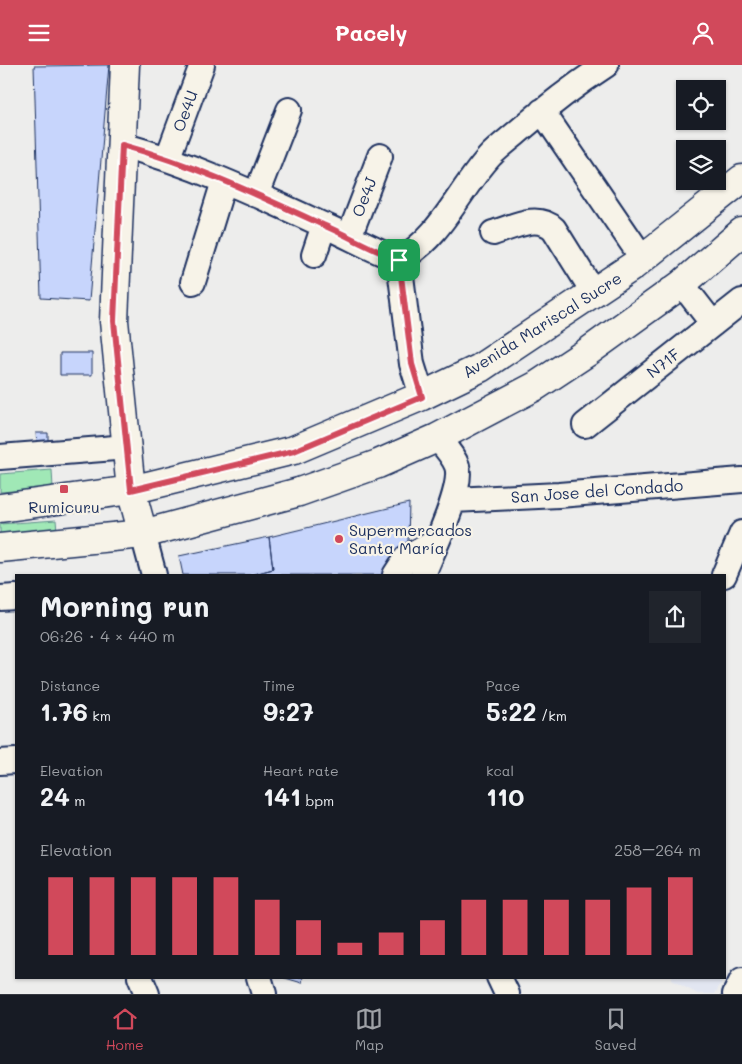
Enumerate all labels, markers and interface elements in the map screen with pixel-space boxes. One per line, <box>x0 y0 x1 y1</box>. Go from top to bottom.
text: Pacely <box>335 18 407 47</box>
icon: menu <box>25 19 53 47</box>
icon: person <box>689 19 717 47</box>
map controls <box>676 80 726 190</box>
button: locate <box>676 80 726 130</box>
street label: Oe4U <box>167 87 202 134</box>
button: layers <box>676 140 726 190</box>
street label: Oe4J <box>346 174 381 220</box>
pin <box>378 239 420 281</box>
icon: arrive <box>385 246 413 274</box>
street label: Avenida Mariscal Sucre <box>458 267 625 382</box>
street label: N71F <box>642 343 684 382</box>
street label: San Jose del Condado <box>510 474 684 507</box>
marker: Rumicuru <box>58 483 70 495</box>
place label: Rumicuru <box>28 496 100 517</box>
place label: Supermercados Santa María <box>349 519 472 558</box>
marker: Supermercados Santa María <box>333 533 345 545</box>
text: Morning run <box>40 588 209 624</box>
button: share <box>649 591 701 643</box>
text: 06:26 · 4 × 440 m <box>40 625 175 646</box>
text: Distance <box>40 676 100 695</box>
text: Time <box>263 676 295 695</box>
text: Pace <box>486 676 520 695</box>
text: 1.76 <box>40 695 88 727</box>
text: 9:27 <box>263 695 314 727</box>
text: 5:22 <box>486 695 536 727</box>
text: km <box>88 706 111 725</box>
text: /km <box>536 706 567 725</box>
text: Elevation <box>40 761 103 780</box>
text: Heart rate <box>263 761 339 780</box>
text: kcal <box>486 761 514 780</box>
text: 24 <box>40 780 70 812</box>
text: 141 <box>263 780 301 812</box>
text: 110 <box>486 780 524 812</box>
text: m <box>70 791 85 810</box>
text: bpm <box>301 791 334 810</box>
text: Elevation <box>40 839 112 860</box>
text: 258–264 m <box>614 839 701 860</box>
tab: Home <box>106 1005 144 1054</box>
tab: Map <box>355 1005 384 1054</box>
tab: Saved <box>595 1005 636 1054</box>

